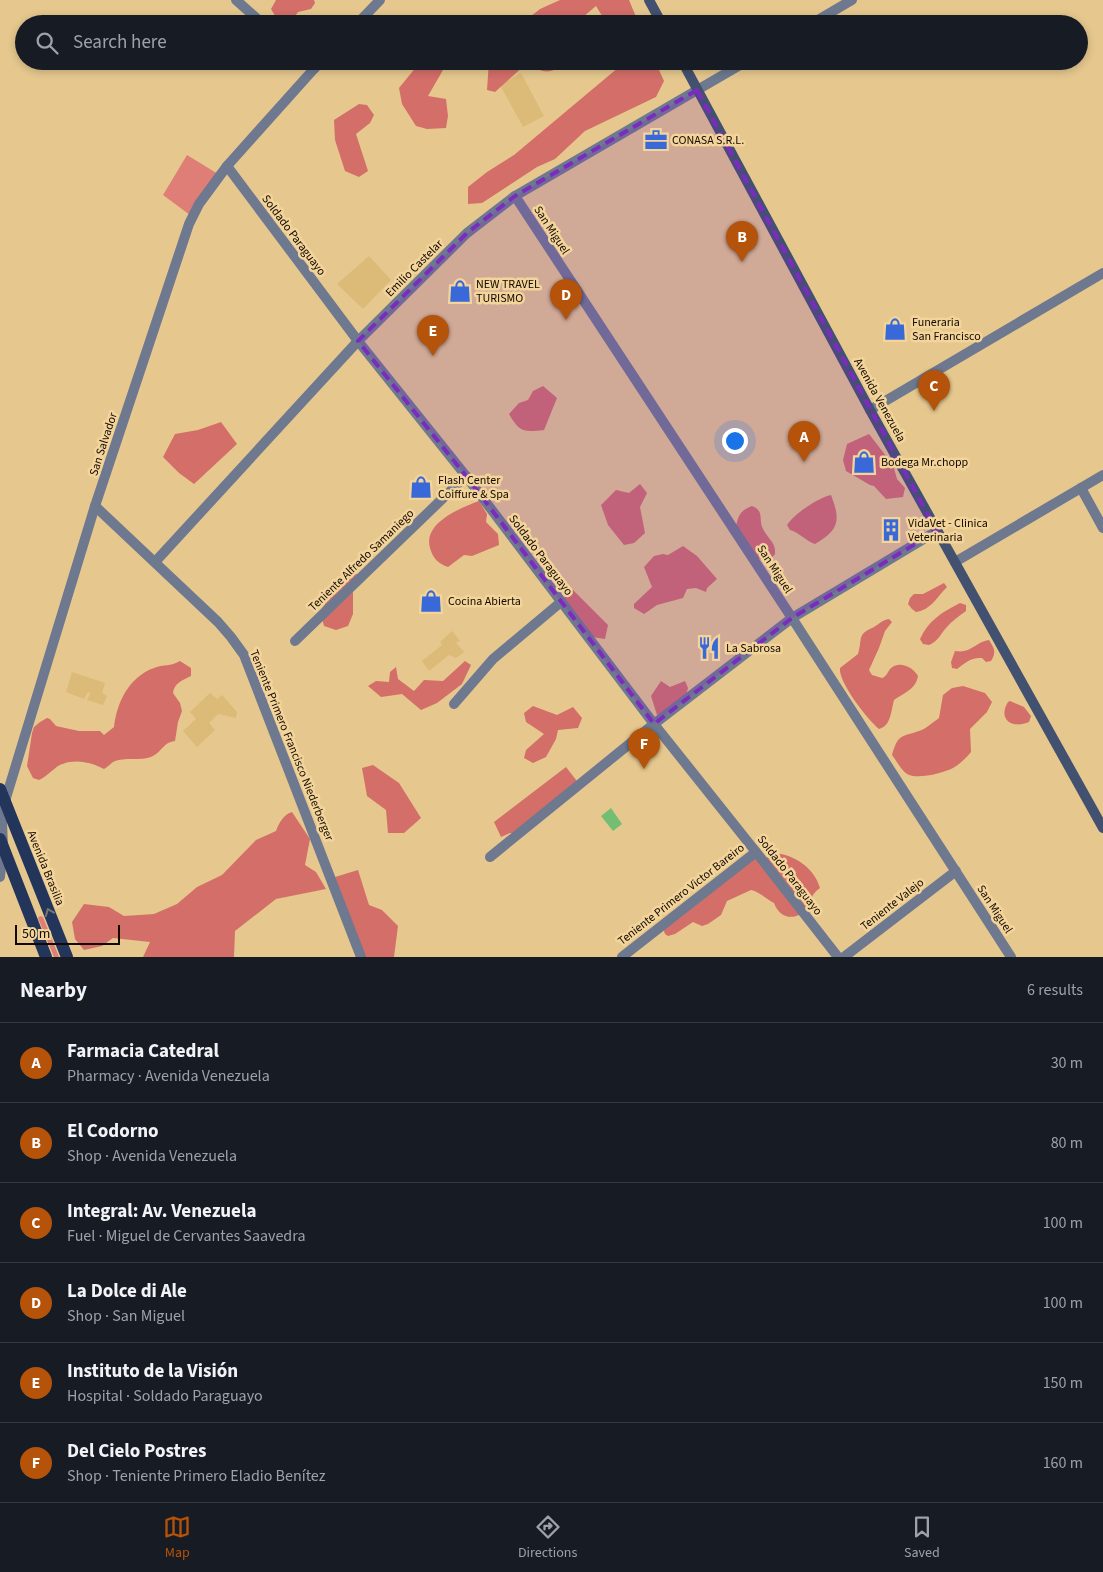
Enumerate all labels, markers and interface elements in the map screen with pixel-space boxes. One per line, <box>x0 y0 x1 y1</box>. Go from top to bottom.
search box <box>15 15 1088 70</box>
icon: search <box>33 29 61 57</box>
text: Search here <box>73 29 167 56</box>
office icon: CONASA S.R.L. <box>643 127 669 153</box>
place label: CONASA S.R.L. <box>672 132 744 149</box>
street label: Soldado Paraguayo <box>258 191 330 279</box>
street label: San Miguel <box>530 203 574 258</box>
pin: B <box>726 221 758 262</box>
street label: Emilio Castelar <box>382 235 447 301</box>
place label: NEW TRAVEL TURISMO <box>476 276 540 307</box>
shop icon: NEW TRAVEL TURISMO <box>447 278 473 304</box>
pin: D <box>550 279 582 320</box>
place label: Funeraria San Francisco <box>912 314 981 345</box>
pin: E <box>417 315 449 356</box>
shop icon: Funeraria San Francisco <box>882 316 908 342</box>
street label: Avenida Venezuela <box>849 355 910 445</box>
pin: C <box>918 370 950 411</box>
street label: San Salvador <box>85 410 122 478</box>
pin: A <box>788 421 820 462</box>
your location <box>722 428 748 454</box>
shop icon: Bodega Mr.chopp <box>851 449 877 475</box>
place label: Bodega Mr.chopp <box>881 454 969 471</box>
place label: Flash Center Coiffure & Spa <box>438 472 509 503</box>
shop icon: Flash Center Coiffure & Spa <box>408 474 434 500</box>
street label: Teniente Alfredo Samaniego <box>305 505 418 615</box>
street label: Soldado Paraguayo <box>505 511 577 599</box>
place label: VidaVet - Clinica Veterinaria <box>908 515 988 546</box>
building icon: VidaVet - Clinica Veterinaria <box>878 517 904 543</box>
street label: San Miguel <box>753 542 797 597</box>
shop icon: Cocina Abierta <box>418 588 444 614</box>
place label: Cocina Abierta <box>448 593 521 610</box>
restaurant icon: La Sabrosa <box>696 635 722 661</box>
place label: La Sabrosa <box>726 640 781 657</box>
street label: Teniente Primero Francisco Niederberger <box>245 647 338 844</box>
pin: F <box>628 728 660 769</box>
street label: Avenida Brasilia <box>23 828 68 908</box>
street label: Soldado Paraguayo <box>753 832 826 919</box>
street label: Teniente Primero Victor Bareiro <box>614 839 748 949</box>
street label: Teniente Valejo <box>857 874 928 935</box>
street label: San Miguel <box>973 882 1017 937</box>
one-way arrow <box>44 908 55 917</box>
scale bar <box>15 922 120 945</box>
text: 50 m <box>22 924 50 944</box>
text: Nearby <box>20 975 87 1005</box>
text: 6 results <box>1027 979 1083 1001</box>
text: Farmacia Catedral <box>67 1038 219 1065</box>
text: A <box>31 1052 41 1074</box>
text: 30 m <box>1051 1052 1083 1074</box>
text: Pharmacy · Avenida Venezuela <box>67 1065 270 1087</box>
text: El Codorno <box>67 1118 159 1145</box>
text: B <box>31 1132 41 1154</box>
text: 80 m <box>1051 1132 1083 1154</box>
text: Shop · Avenida Venezuela <box>67 1145 237 1167</box>
text: Integral: Av. Venezuela <box>67 1198 256 1225</box>
text: C <box>31 1212 41 1234</box>
text: 100 m <box>1043 1212 1083 1234</box>
text: Fuel · Miguel de Cervantes Saavedra <box>67 1225 305 1247</box>
text: La Dolce di Ale <box>67 1278 187 1305</box>
text: D <box>31 1292 41 1314</box>
text: 100 m <box>1043 1292 1083 1314</box>
text: Shop · San Miguel <box>67 1305 185 1327</box>
text: Instituto de la Visión <box>67 1358 238 1385</box>
text: E <box>32 1372 40 1394</box>
text: 150 m <box>1043 1372 1083 1394</box>
text: Hospital · Soldado Paraguayo <box>67 1385 263 1407</box>
text: Del Cielo Postres <box>67 1438 206 1465</box>
text: F <box>32 1452 40 1474</box>
text: 160 m <box>1043 1452 1083 1474</box>
text: Shop · Teniente Primero Eladio Benítez <box>67 1465 326 1487</box>
tab: Map <box>163 1513 191 1563</box>
tab: Directions <box>518 1513 577 1563</box>
tab: Saved <box>904 1513 940 1563</box>

